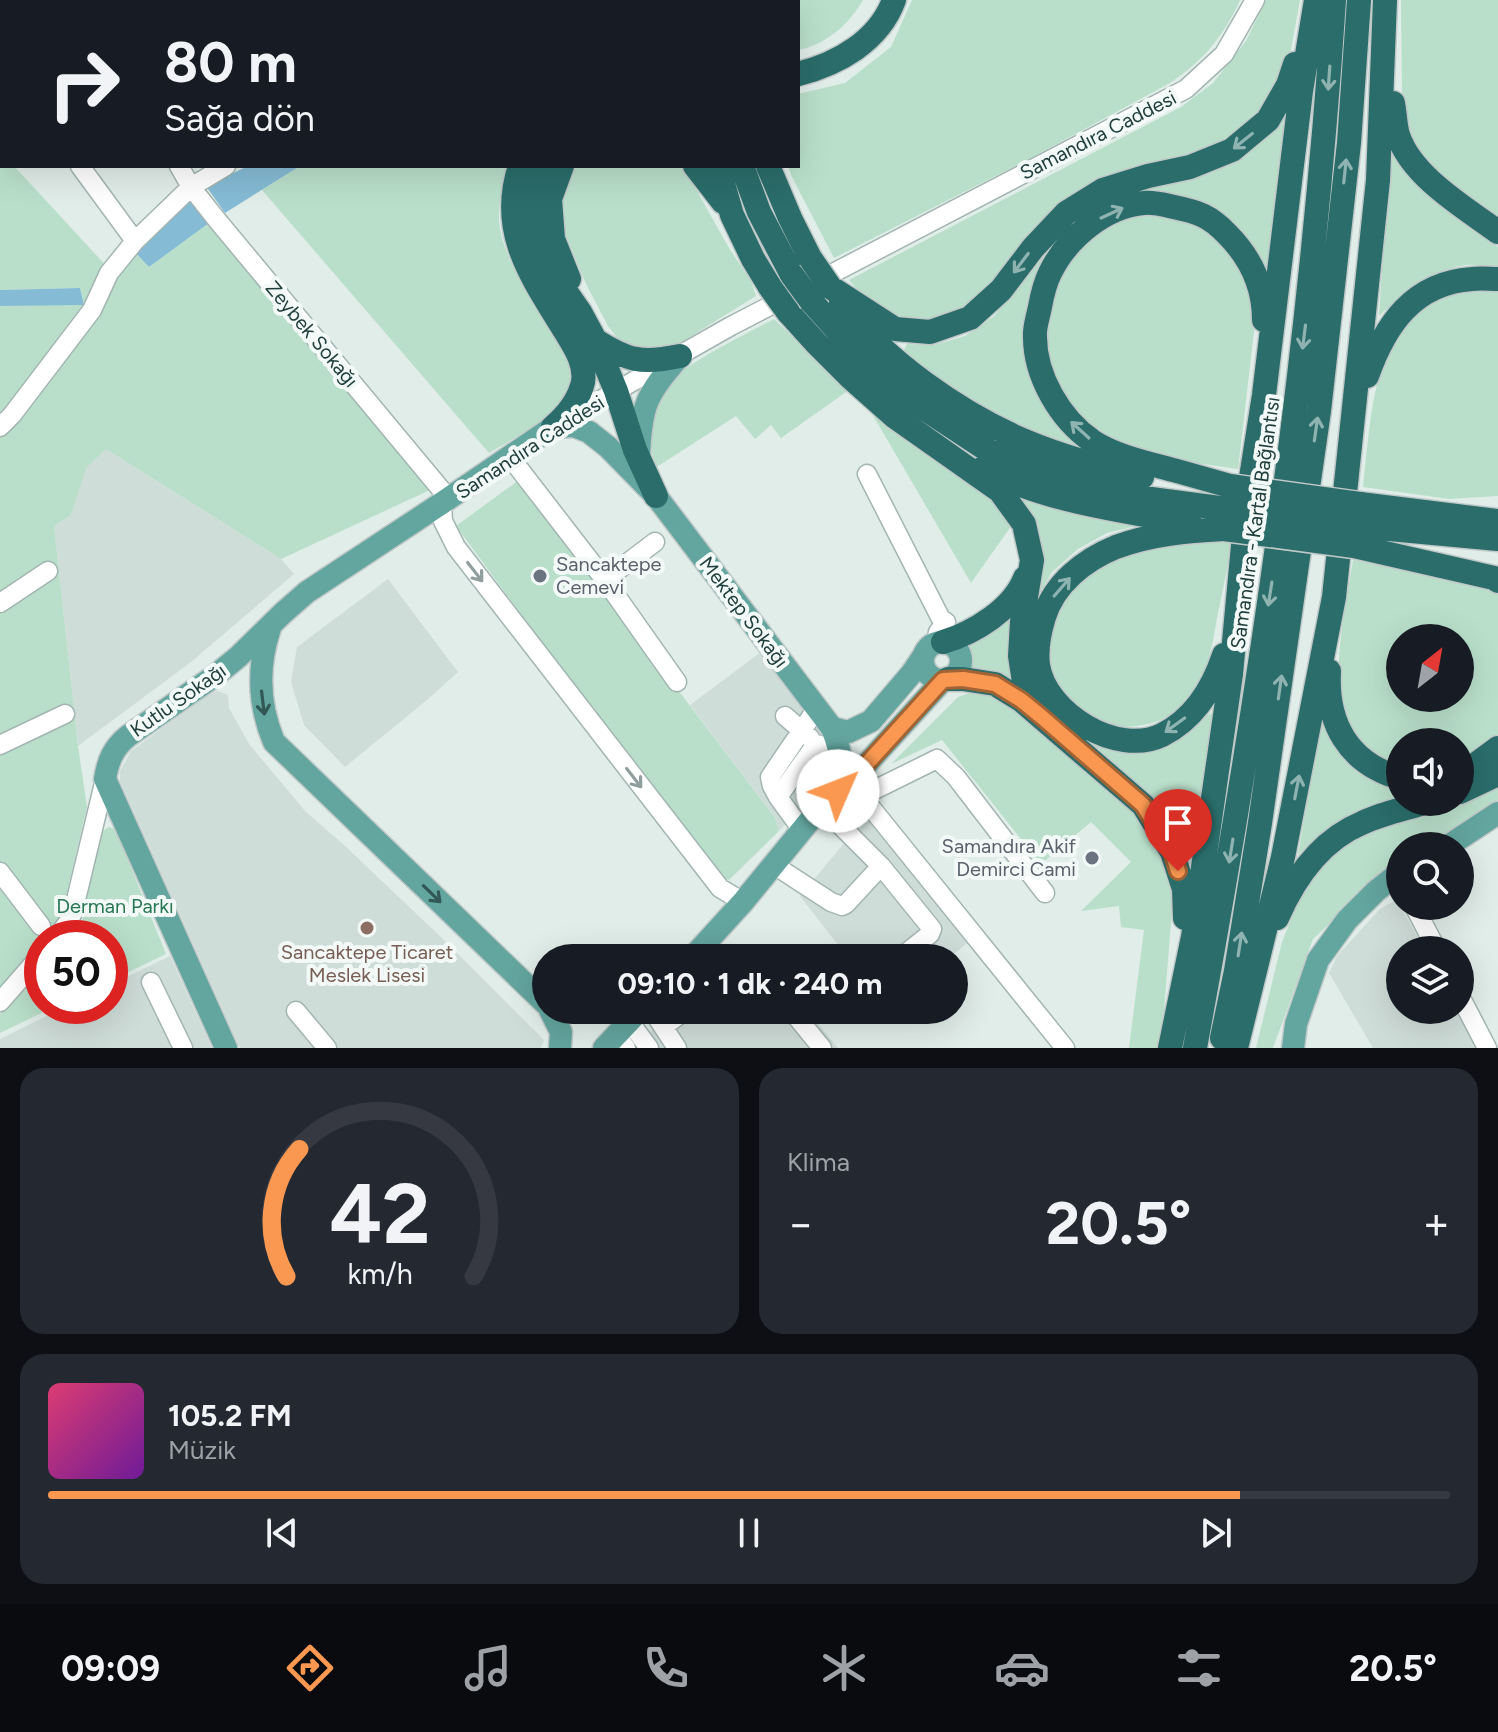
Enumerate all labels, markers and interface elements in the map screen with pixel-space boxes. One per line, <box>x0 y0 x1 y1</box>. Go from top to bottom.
text: 80 m <box>164 29 297 96</box>
icon: right <box>32 32 136 136</box>
one-way arrow <box>1321 64 1336 91</box>
street label: Samandıra Caddesi <box>1016 85 1180 185</box>
text: Sağa dön <box>164 97 315 140</box>
one-way arrow <box>1233 132 1254 150</box>
one-way arrow <box>1338 158 1353 185</box>
one-way arrow <box>1099 205 1123 220</box>
one-way arrow <box>1013 252 1030 273</box>
street label: Zeybek Sokağı <box>261 276 363 392</box>
one-way arrow <box>1296 323 1311 350</box>
street label: Samandıra Caddesi <box>451 390 609 504</box>
street label: Samandıra - Kartal Bağlantısı <box>1225 395 1285 651</box>
one-way arrow <box>1309 417 1324 443</box>
one-way arrow <box>1070 421 1090 439</box>
place label: Sancaktepe Cemevi <box>556 552 662 599</box>
street label: Mektep Sokağı <box>694 552 794 672</box>
one-way arrow <box>467 560 484 582</box>
marker: Sancaktepe Cemevi <box>531 567 549 585</box>
one-way arrow <box>1052 577 1070 597</box>
one-way arrow <box>1262 581 1277 607</box>
north arrow <box>1386 624 1474 712</box>
map controls <box>1386 624 1474 1024</box>
street label: Kutlu Sokağı <box>126 658 230 742</box>
one-way arrow <box>1274 675 1289 700</box>
one-way arrow <box>255 689 270 716</box>
one-way arrow <box>1165 716 1186 733</box>
button: sound <box>1386 728 1474 816</box>
position arrow <box>796 749 880 833</box>
one-way arrow <box>625 767 642 788</box>
one-way arrow <box>1290 775 1305 800</box>
pin <box>1144 789 1212 871</box>
icon: arrive <box>1156 801 1200 845</box>
button: search <box>1386 832 1474 920</box>
place label: Samandıra Akif Demirci Cami <box>942 834 1077 881</box>
one-way arrow <box>1223 838 1238 864</box>
marker: Samandıra Akif Demirci Cami <box>1083 849 1101 867</box>
one-way arrow <box>422 884 442 903</box>
park label: Derman Parkı <box>56 894 174 918</box>
marker: Sancaktepe Ticaret Meslek Lisesi <box>358 919 376 937</box>
speed limit sign: 50 <box>24 920 128 1024</box>
one-way arrow <box>1233 932 1248 957</box>
button: layers <box>1386 936 1474 1024</box>
place label: Sancaktepe Ticaret Meslek Lisesi <box>281 940 453 987</box>
text: 09:10 · 1 dk · 240 m <box>617 965 883 1002</box>
text: Klima <box>787 1146 850 1178</box>
text: 42 <box>329 1164 430 1264</box>
text: 20.5° <box>1045 1187 1192 1259</box>
text: − <box>787 1197 814 1250</box>
text: + <box>1423 1197 1450 1250</box>
text: km/h <box>347 1257 412 1291</box>
text: 105.2 FM <box>168 1397 292 1434</box>
text: Müzik <box>168 1434 236 1466</box>
icon: previous <box>260 1511 304 1555</box>
icon: pause <box>727 1511 771 1555</box>
icon: next <box>1194 1511 1238 1555</box>
icon: directions <box>282 1640 338 1696</box>
icon: music <box>460 1640 516 1696</box>
icon: phone <box>638 1640 694 1696</box>
icon: climate <box>816 1640 872 1696</box>
icon: car <box>994 1640 1050 1696</box>
icon: filters <box>1171 1640 1227 1696</box>
text: 09:09 <box>61 1647 160 1690</box>
text: 20.5° <box>1349 1647 1437 1690</box>

